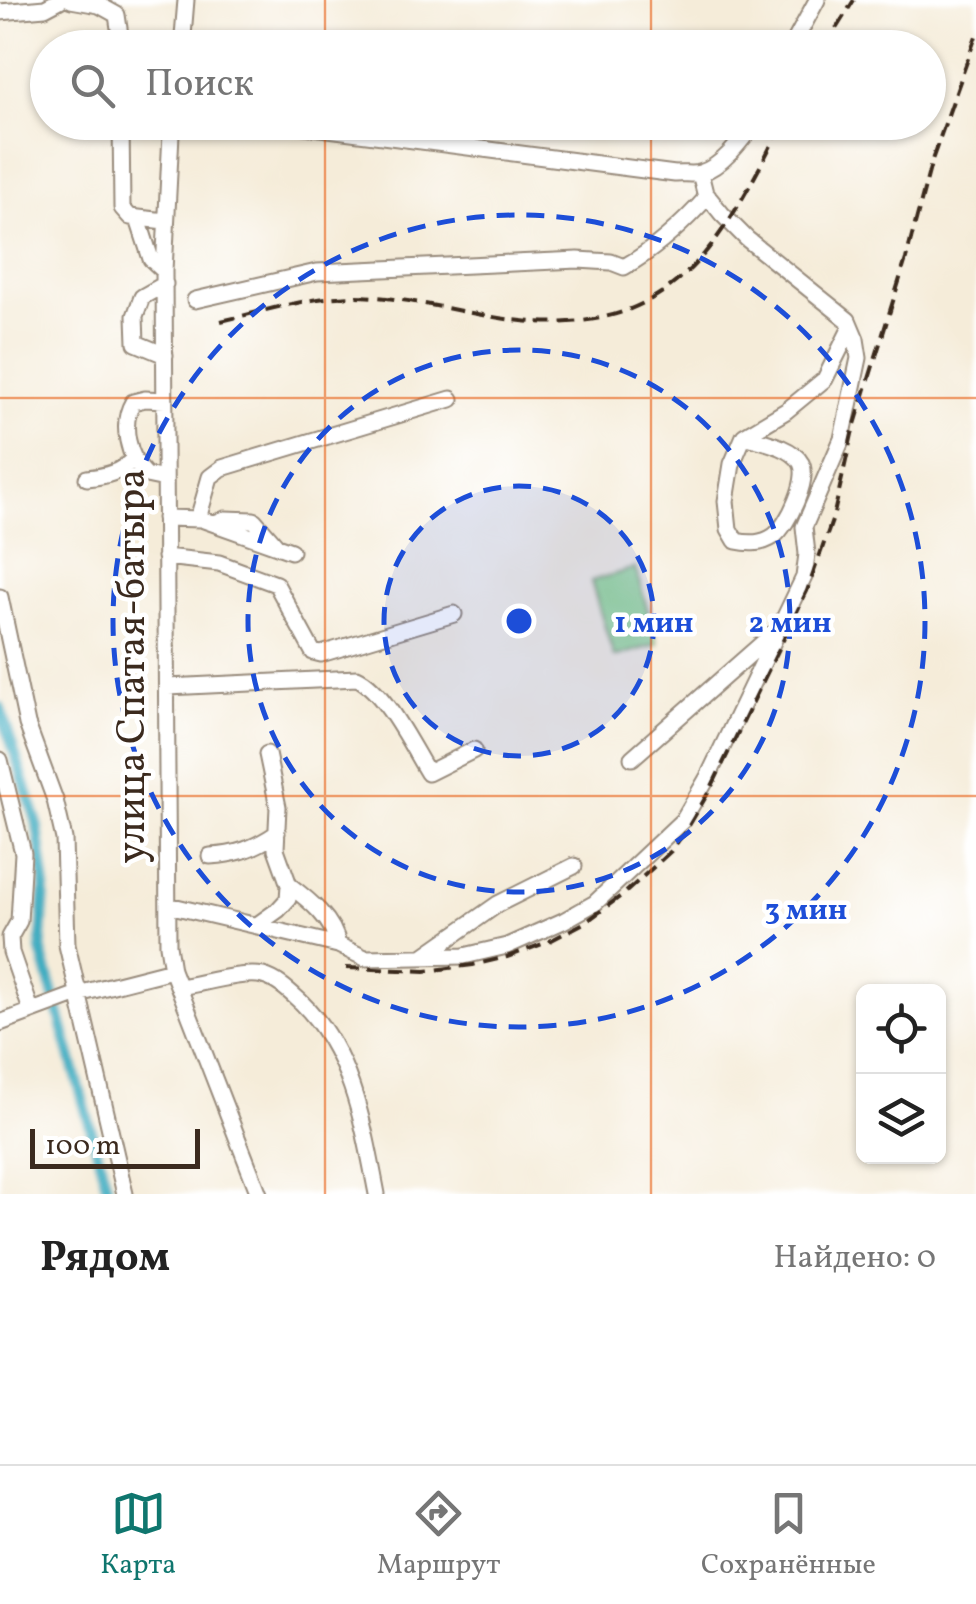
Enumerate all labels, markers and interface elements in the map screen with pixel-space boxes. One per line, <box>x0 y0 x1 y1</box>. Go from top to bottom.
search box <box>30 30 946 140</box>
icon: search <box>65 58 120 113</box>
text: Поиск <box>145 59 254 112</box>
street label: улица Спатая-батыра <box>106 469 162 863</box>
centre of rings <box>501 603 537 639</box>
text: 1 мин <box>614 603 694 645</box>
text: 2 мин <box>749 603 831 645</box>
text: 3 мин <box>765 890 847 932</box>
map controls <box>856 984 946 1164</box>
button: locate <box>856 984 946 1074</box>
button: layers <box>856 1074 946 1164</box>
scale bar <box>30 1124 200 1168</box>
text: 100 m <box>45 1127 120 1166</box>
text: Рядом <box>40 1230 170 1289</box>
text: Найдено: 0 <box>774 1237 936 1281</box>
tab: Карта <box>100 1486 176 1585</box>
tab: Маршрут <box>377 1486 500 1585</box>
tab: Сохранённые <box>701 1486 876 1585</box>

